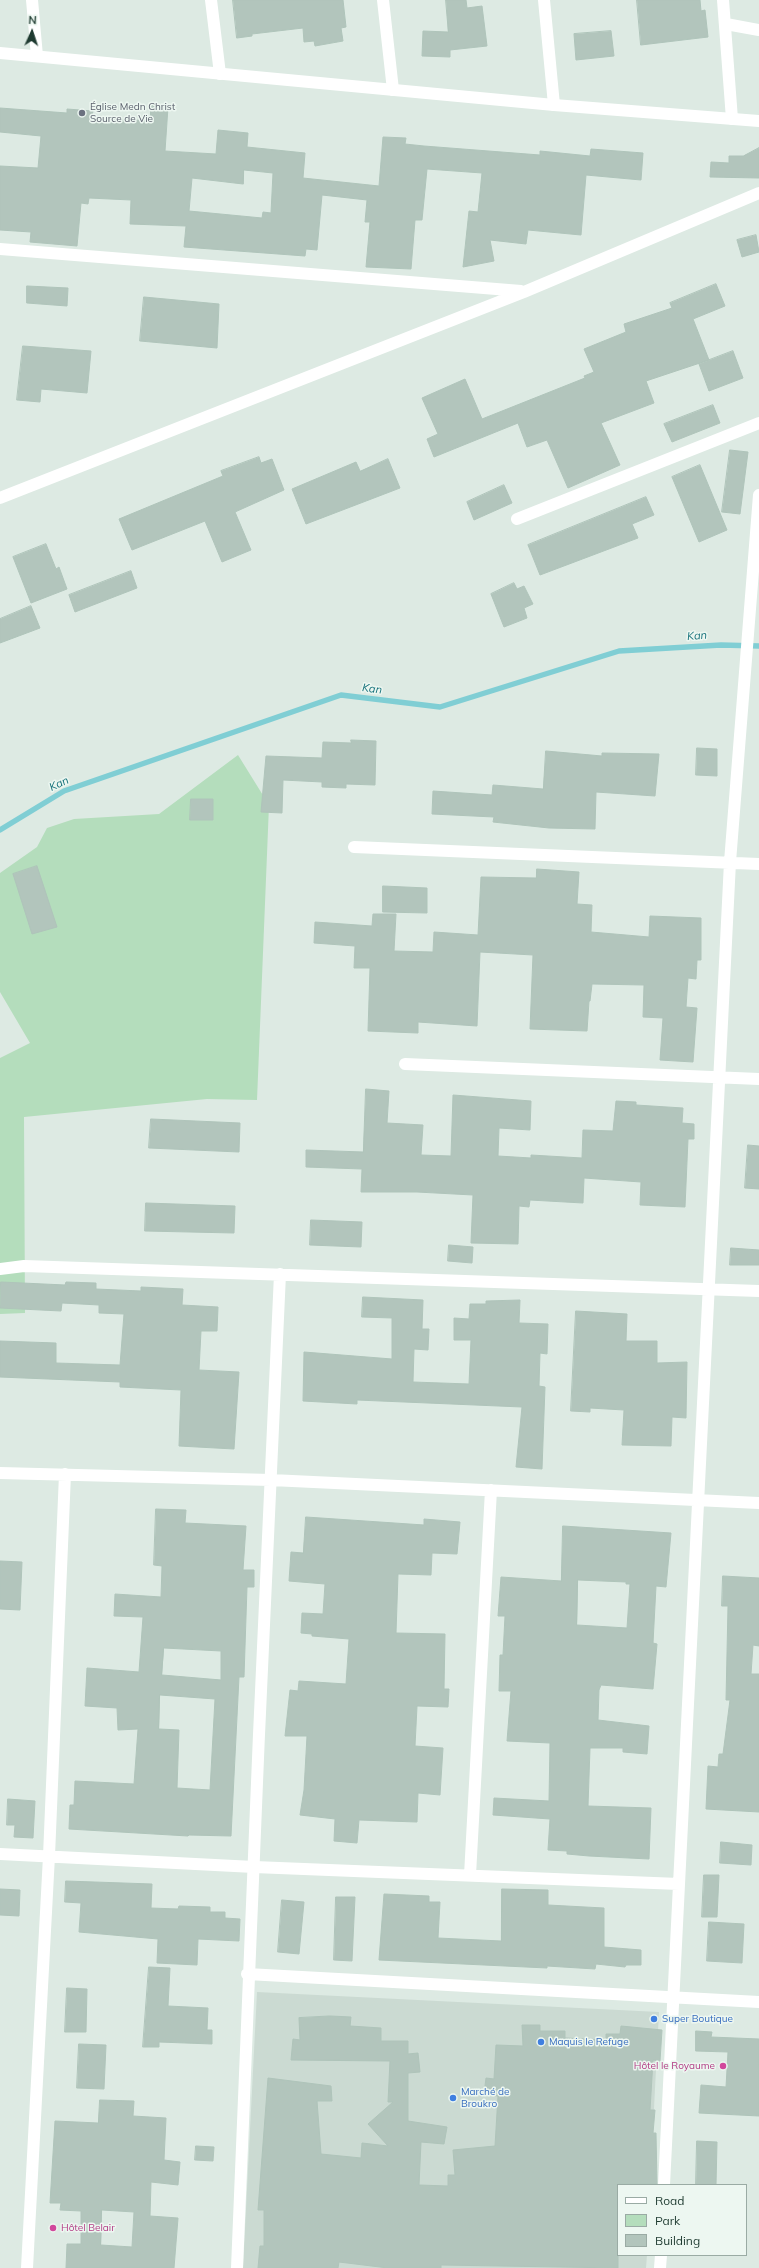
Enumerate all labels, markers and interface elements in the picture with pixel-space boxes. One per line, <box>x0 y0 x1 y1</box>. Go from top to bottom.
north arrow <box>12 12 52 52</box>
text: N <box>28 13 37 27</box>
place label: Église Medn Christ Source de Vie <box>90 101 175 124</box>
marker: Église Medn Christ Source de Vie <box>77 108 87 118</box>
water label: Kan <box>687 629 707 643</box>
water label: Kan <box>361 681 383 697</box>
water label: Kan <box>47 774 71 794</box>
place label: Super Boutique <box>662 2013 733 2025</box>
marker: Super Boutique <box>649 2014 659 2024</box>
place label: Maquis le Refuge <box>549 2036 629 2048</box>
marker: Maquis le Refuge <box>536 2037 546 2047</box>
place label: Hôtel le Royaume <box>634 2060 715 2072</box>
marker: Hôtel le Royaume <box>718 2061 728 2071</box>
place label: Marché de Broukro <box>461 2086 509 2110</box>
marker: Marché de Broukro <box>448 2093 458 2103</box>
legend <box>617 2184 747 2256</box>
text: Road <box>655 2193 684 2208</box>
text: Park <box>655 2213 680 2228</box>
place label: Hôtel Belair <box>61 2222 115 2234</box>
marker: Hôtel Belair <box>48 2223 58 2233</box>
text: Building <box>655 2233 700 2248</box>

